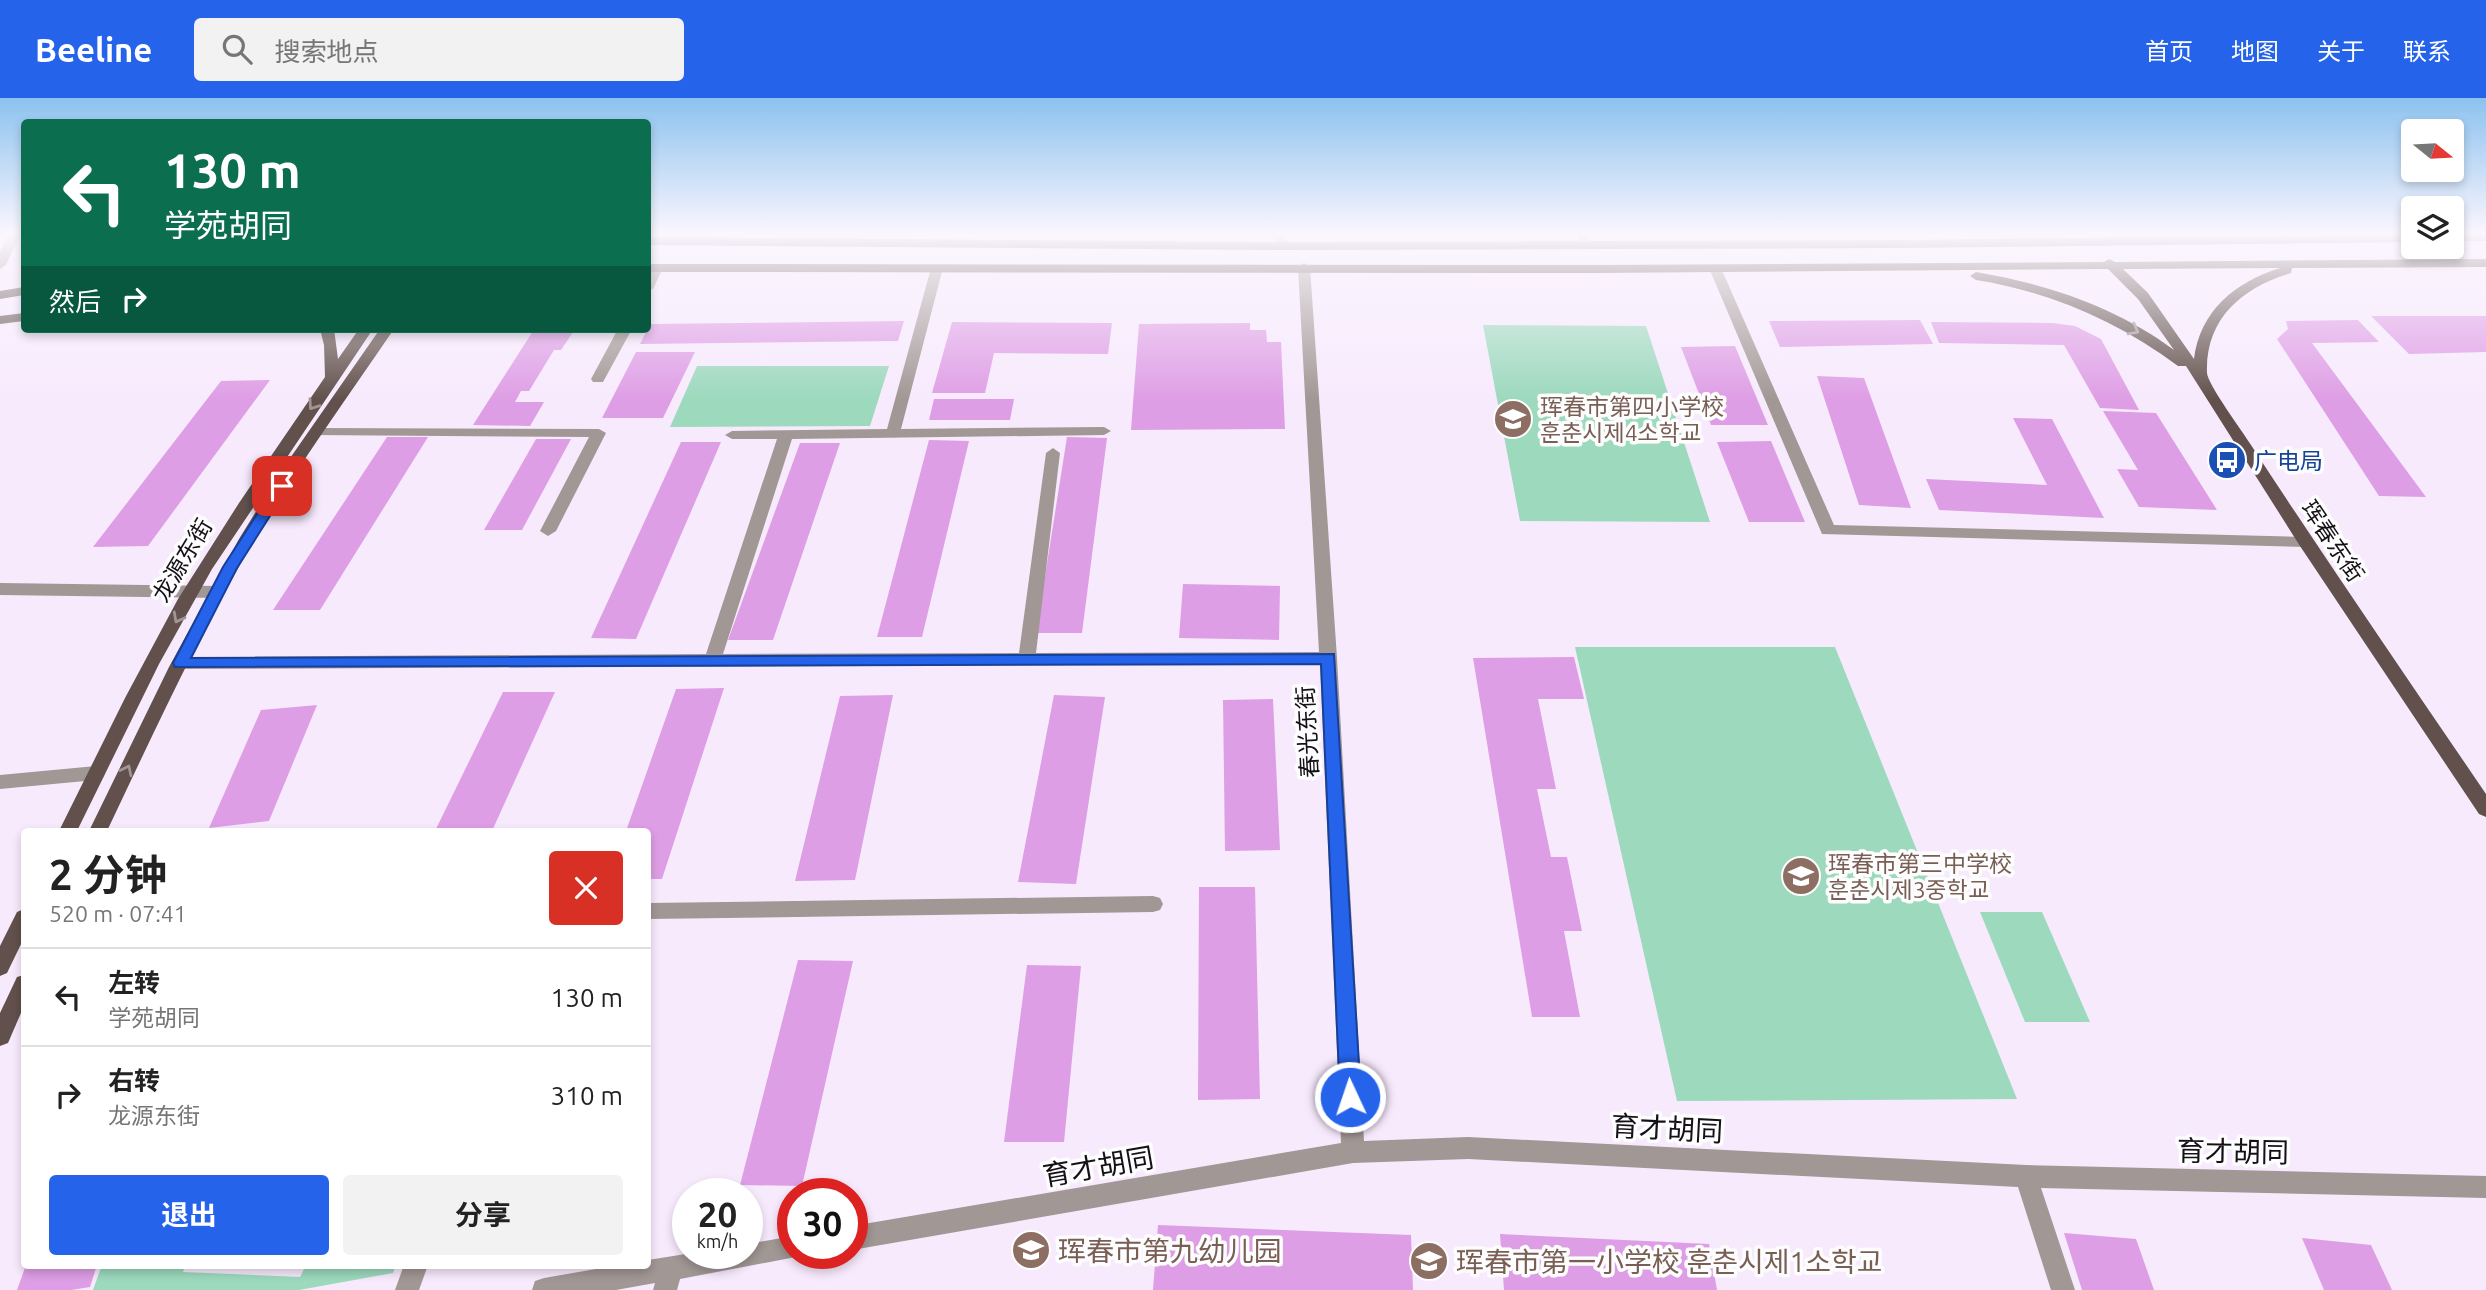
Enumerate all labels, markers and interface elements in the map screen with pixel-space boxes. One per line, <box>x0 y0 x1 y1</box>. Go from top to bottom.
search box <box>194 18 684 81</box>
icon: search <box>218 30 256 68</box>
text: Beeline <box>35 31 152 68</box>
text: 搜索地点 <box>274 37 378 66</box>
text: 首页 <box>2145 38 2193 65</box>
text: 地图 <box>2231 38 2279 65</box>
text: 关于 <box>2317 38 2365 65</box>
text: 联系 <box>2403 38 2451 65</box>
north arrow <box>2401 119 2464 182</box>
map controls <box>2401 119 2464 259</box>
text: 130 m <box>164 142 301 197</box>
icon: left <box>49 147 140 238</box>
button: layers <box>2401 196 2464 259</box>
text: 学苑胡同 <box>164 207 292 243</box>
icon: right <box>115 280 153 318</box>
text: 然后 <box>49 287 101 316</box>
one-way arrow <box>2127 322 2139 335</box>
place label: 珲春市第四小学校 훈춘시제4소학교 <box>1540 394 1724 445</box>
one-way arrow <box>309 397 321 410</box>
school or university icon: 珲春市第四小学校 훈춘시제4소학교 <box>1492 398 1534 440</box>
bus stop icon: 广电局 <box>2206 439 2248 481</box>
place label: 广电局 <box>2254 448 2323 473</box>
pin <box>252 456 312 516</box>
icon: arrive <box>263 467 301 505</box>
street label: 珲春东街 <box>2297 496 2369 586</box>
street label: 龙源东街 <box>148 514 216 606</box>
one-way arrow <box>173 611 186 623</box>
street label: 春光东街 <box>1292 685 1322 779</box>
one-way arrow <box>119 765 133 777</box>
text: 2 分钟 <box>49 851 167 898</box>
button: close <box>549 851 623 925</box>
place label: 珲春市第三中学校 훈춘시제3중학교 <box>1828 851 2012 902</box>
school or university icon: 珲春市第三中学校 훈춘시제3중학교 <box>1780 855 1822 897</box>
text: 520 m · 07:41 <box>49 901 187 926</box>
text: 左转 <box>108 968 160 997</box>
icon: left <box>49 978 87 1016</box>
text: 130 m <box>551 983 623 1012</box>
text: 学苑胡同 <box>108 1005 200 1030</box>
position arrow <box>1313 1060 1387 1134</box>
text: 右转 <box>108 1066 160 1095</box>
icon: right <box>49 1076 87 1114</box>
text: 310 m <box>551 1081 623 1110</box>
text: 龙源东街 <box>108 1103 200 1128</box>
street label: 育才胡同 <box>1610 1110 1724 1146</box>
street label: 育才胡同 <box>2177 1135 2289 1167</box>
street label: 育才胡同 <box>1040 1141 1156 1191</box>
button: 退出 <box>49 1175 329 1255</box>
button: 分享 <box>343 1175 623 1255</box>
speed limit sign: 30 <box>777 1178 868 1269</box>
text: 20 <box>698 1194 737 1234</box>
school or university icon: 珲春市第九幼儿园 <box>1010 1229 1052 1271</box>
text: km/h <box>697 1231 738 1251</box>
place label: 珲春市第九幼儿园 <box>1058 1235 1282 1266</box>
school or university icon: 珲春市第一小学校 훈춘시제1소학교 <box>1408 1240 1450 1282</box>
place label: 珲春市第一小学校 훈춘시제1소학교 <box>1456 1246 1883 1277</box>

